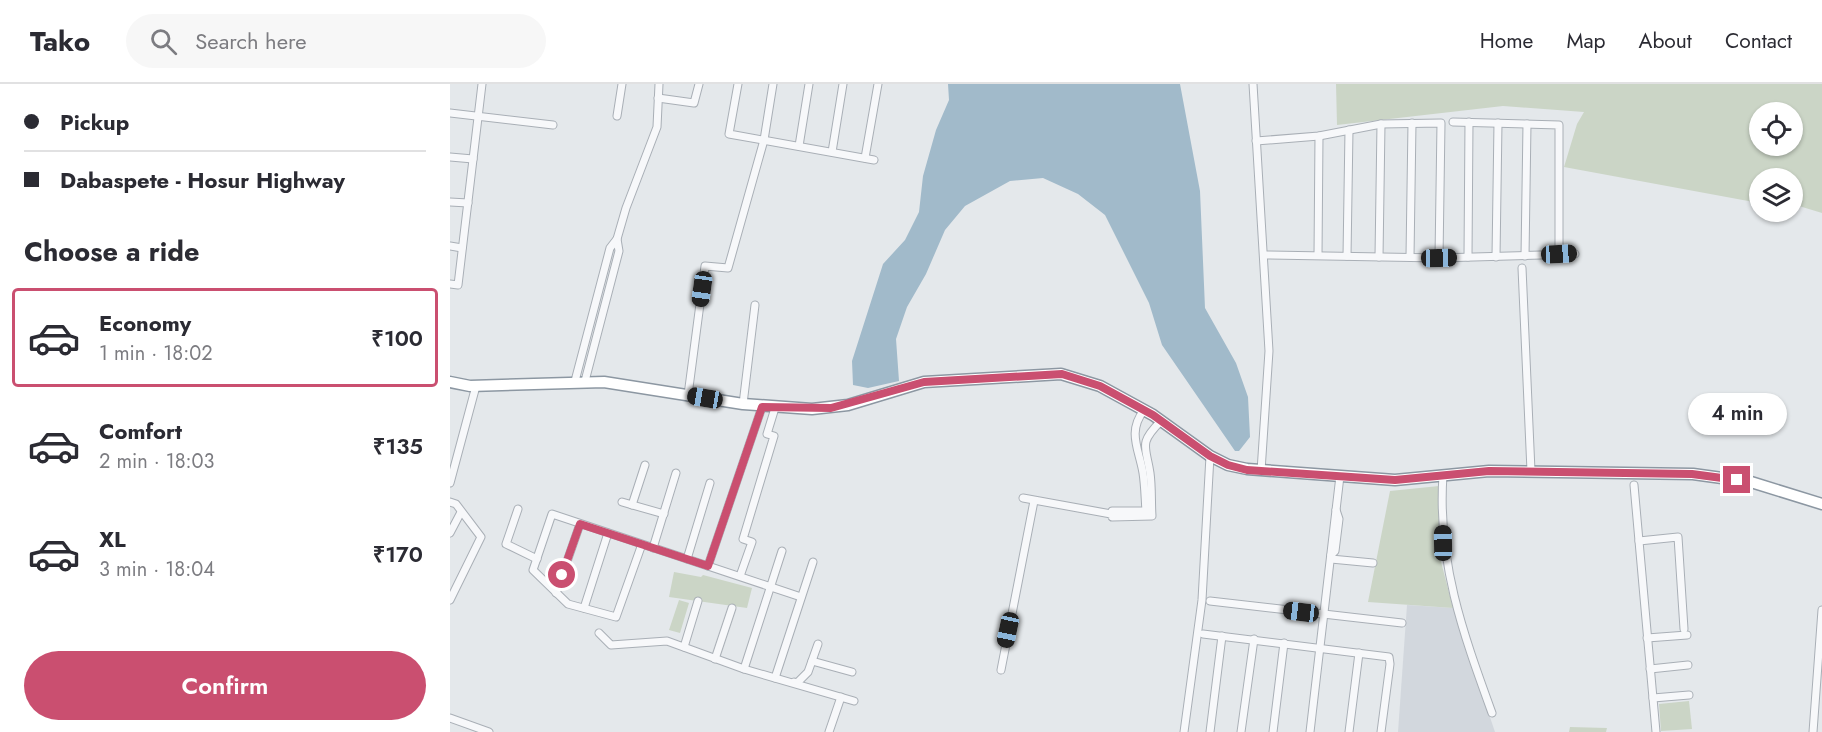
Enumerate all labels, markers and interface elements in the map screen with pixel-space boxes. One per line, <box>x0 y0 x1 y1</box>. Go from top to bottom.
search box <box>126 14 546 68</box>
text: Tako <box>30 21 90 62</box>
icon: search <box>147 25 180 58</box>
text: Search here <box>195 25 307 57</box>
text: Home <box>1480 26 1533 56</box>
text: Map <box>1566 26 1606 56</box>
text: About <box>1639 26 1692 56</box>
text: Contact <box>1725 26 1792 56</box>
map controls <box>1749 102 1803 222</box>
button: locate <box>1749 102 1803 156</box>
text: Pickup <box>60 106 129 138</box>
text: Dabaspete - Hosur Highway <box>60 164 345 196</box>
button: layers <box>1749 168 1803 222</box>
text: Choose a ride <box>24 232 199 271</box>
car <box>1541 244 1577 264</box>
car <box>1421 249 1457 267</box>
car <box>691 270 713 308</box>
text: Economy <box>99 307 191 339</box>
icon: car <box>27 311 81 365</box>
text: ₹100 <box>371 322 423 354</box>
text: 1 min · 18:02 <box>99 339 213 368</box>
car <box>686 386 724 410</box>
callout: 4 min <box>1688 393 1786 435</box>
text: 4 min <box>1712 399 1764 428</box>
text: Comfort <box>99 415 182 447</box>
icon: car <box>27 419 81 473</box>
text: ₹135 <box>373 430 423 462</box>
text: 2 min · 18:03 <box>99 447 215 476</box>
route end <box>1723 466 1750 493</box>
text: XL <box>99 523 126 555</box>
car <box>1434 525 1452 561</box>
icon: car <box>27 527 81 581</box>
text: ₹170 <box>373 538 423 570</box>
text: 3 min · 18:04 <box>99 555 215 584</box>
route start <box>548 561 575 588</box>
car <box>1282 601 1320 623</box>
car <box>995 611 1021 649</box>
button: Confirm <box>24 651 426 720</box>

